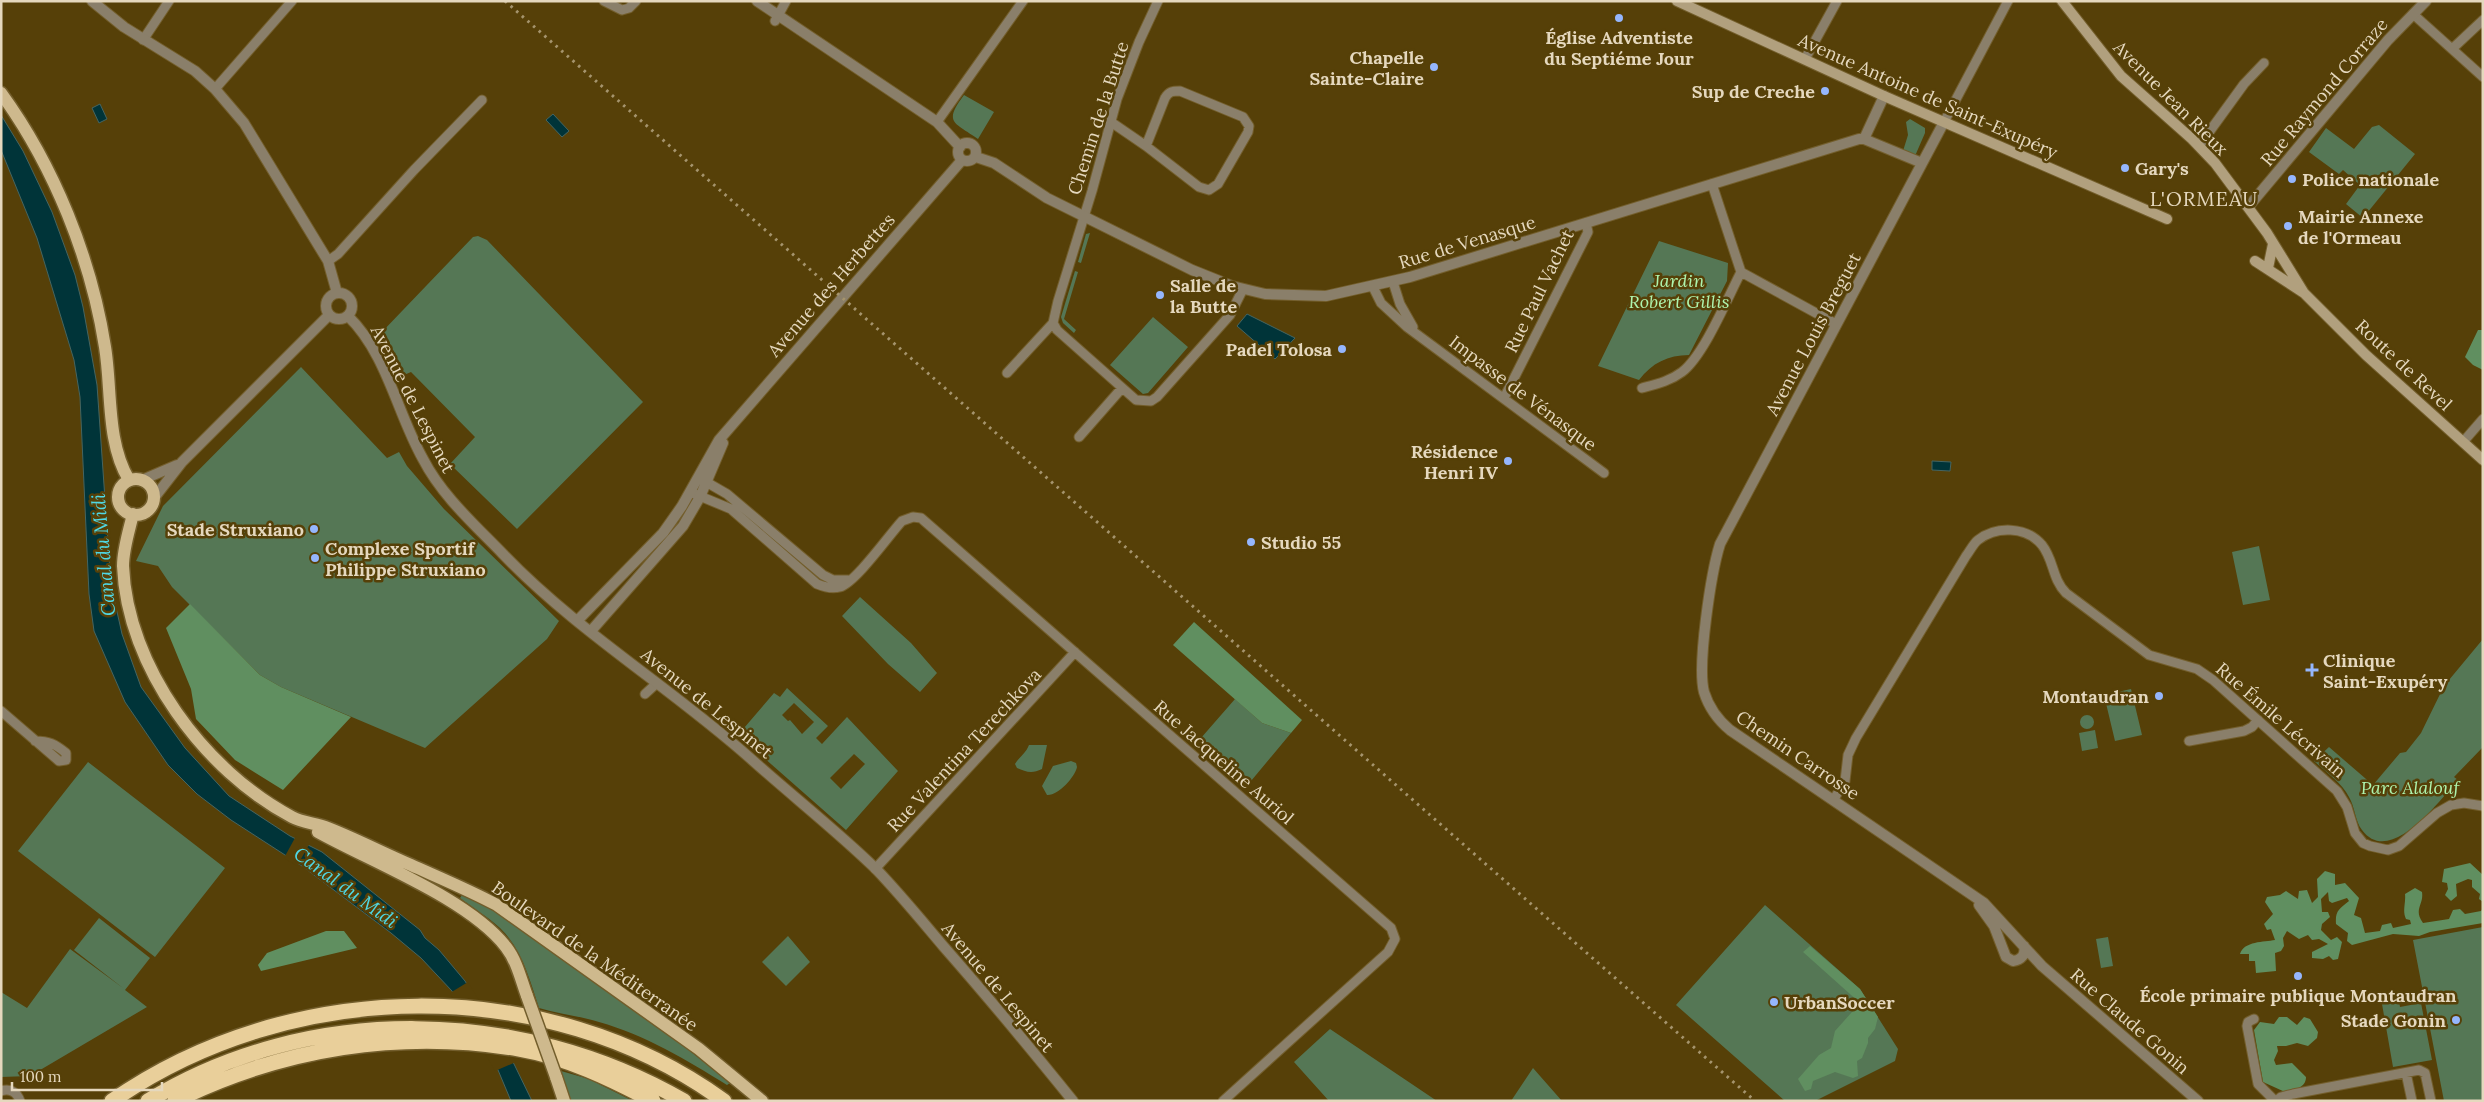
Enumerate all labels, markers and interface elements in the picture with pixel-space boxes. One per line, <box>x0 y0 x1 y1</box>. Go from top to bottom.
marker: Église Adventiste du Septiéme Jour <box>1613 12 1625 24</box>
street label: Rue Raymond Corraze <box>2255 13 2393 171</box>
place label: Église Adventiste du Septiéme Jour <box>1544 26 1694 70</box>
street label: Avenue Antoine de Saint-Exupéry <box>1794 28 2062 164</box>
street label: Avenue Jean Rieux <box>2108 35 2234 161</box>
street label: Chemin de la Butte <box>1062 38 1134 198</box>
place label: Chapelle Sainte-Claire <box>1309 46 1424 90</box>
marker: Chapelle Sainte-Claire <box>1428 61 1440 73</box>
place label: Sup de Creche <box>1692 80 1815 103</box>
marker: Sup de Creche <box>1819 85 1831 97</box>
place label: Gary's <box>2135 157 2189 180</box>
marker: Gary's <box>2119 162 2131 174</box>
place label: Police nationale <box>2302 168 2439 191</box>
marker: Police nationale <box>2286 173 2298 185</box>
district label: L'ORMEAU <box>2150 186 2258 211</box>
place label: Mairie Annexe de l'Ormeau <box>2298 205 2424 249</box>
street label: Avenue des Herbettes <box>762 208 900 362</box>
street label: Rue de Venasque <box>1396 210 1538 274</box>
marker: Mairie Annexe de l'Ormeau <box>2282 220 2294 232</box>
street label: Rue Paul Vachet <box>1499 226 1579 356</box>
street label: Avenue Louis Breguet <box>1760 248 1866 420</box>
park label: Jardin Robert Gillis <box>1629 269 1729 313</box>
place label: Salle de la Butte <box>1170 274 1237 318</box>
marker: Salle de la Butte <box>1154 289 1166 301</box>
street label: Route de Revel <box>2351 314 2457 416</box>
street label: Avenue de Lespinet <box>365 320 460 477</box>
street label: Impasse de Vénasque <box>1445 330 1601 456</box>
place label: Padel Tolosa <box>1226 338 1333 361</box>
marker: Padel Tolosa <box>1336 343 1348 355</box>
place label: Résidence Henri IV <box>1411 440 1498 484</box>
marker: Résidence Henri IV <box>1502 455 1514 467</box>
water label: Canal du Midi <box>86 493 120 617</box>
place label: Stade Struxiano <box>167 518 304 541</box>
marker: Stade Struxiano <box>308 523 320 535</box>
place label: Studio 55 <box>1261 531 1341 554</box>
marker: Studio 55 <box>1245 536 1257 548</box>
place label: Complexe Sportif Philippe Struxiano <box>325 537 486 581</box>
marker: Complexe Sportif Philippe Struxiano <box>309 552 321 564</box>
street label: Avenue de Lespinet <box>636 642 778 763</box>
place label: Clinique Saint-Exupéry <box>2323 649 2447 693</box>
street label: Rue Émile Lécrivain <box>2211 657 2351 783</box>
street label: Rue Valentina Terechkova <box>882 663 1046 837</box>
marker: Clinique Saint-Exupéry <box>2305 663 2319 677</box>
place label: Montaudran <box>2042 685 2150 708</box>
marker: Montaudran <box>2153 690 2165 702</box>
street label: Rue Jacqueline Auriol <box>1149 695 1299 829</box>
street label: Chemin Carrosse <box>1732 705 1864 805</box>
park label: Parc Alalouf <box>2361 776 2461 799</box>
water label: Canal du Midi <box>289 841 403 933</box>
street label: Boulevard de la Méditerranée <box>487 876 703 1036</box>
street label: Avenue de Lespinet <box>936 916 1059 1057</box>
street label: Rue Claude Gonin <box>2066 963 2194 1079</box>
marker: École primaire publique Montaudran <box>2292 970 2304 982</box>
place label: École primaire publique Montaudran <box>2139 984 2457 1007</box>
place label: UrbanSoccer <box>1784 991 1895 1014</box>
marker: UrbanSoccer <box>1768 996 1780 1008</box>
place label: Stade Gonin <box>2341 1009 2447 1032</box>
marker: Stade Gonin <box>2450 1014 2462 1026</box>
scale bar <box>12 1060 162 1092</box>
text: 100 m <box>20 1067 61 1086</box>

